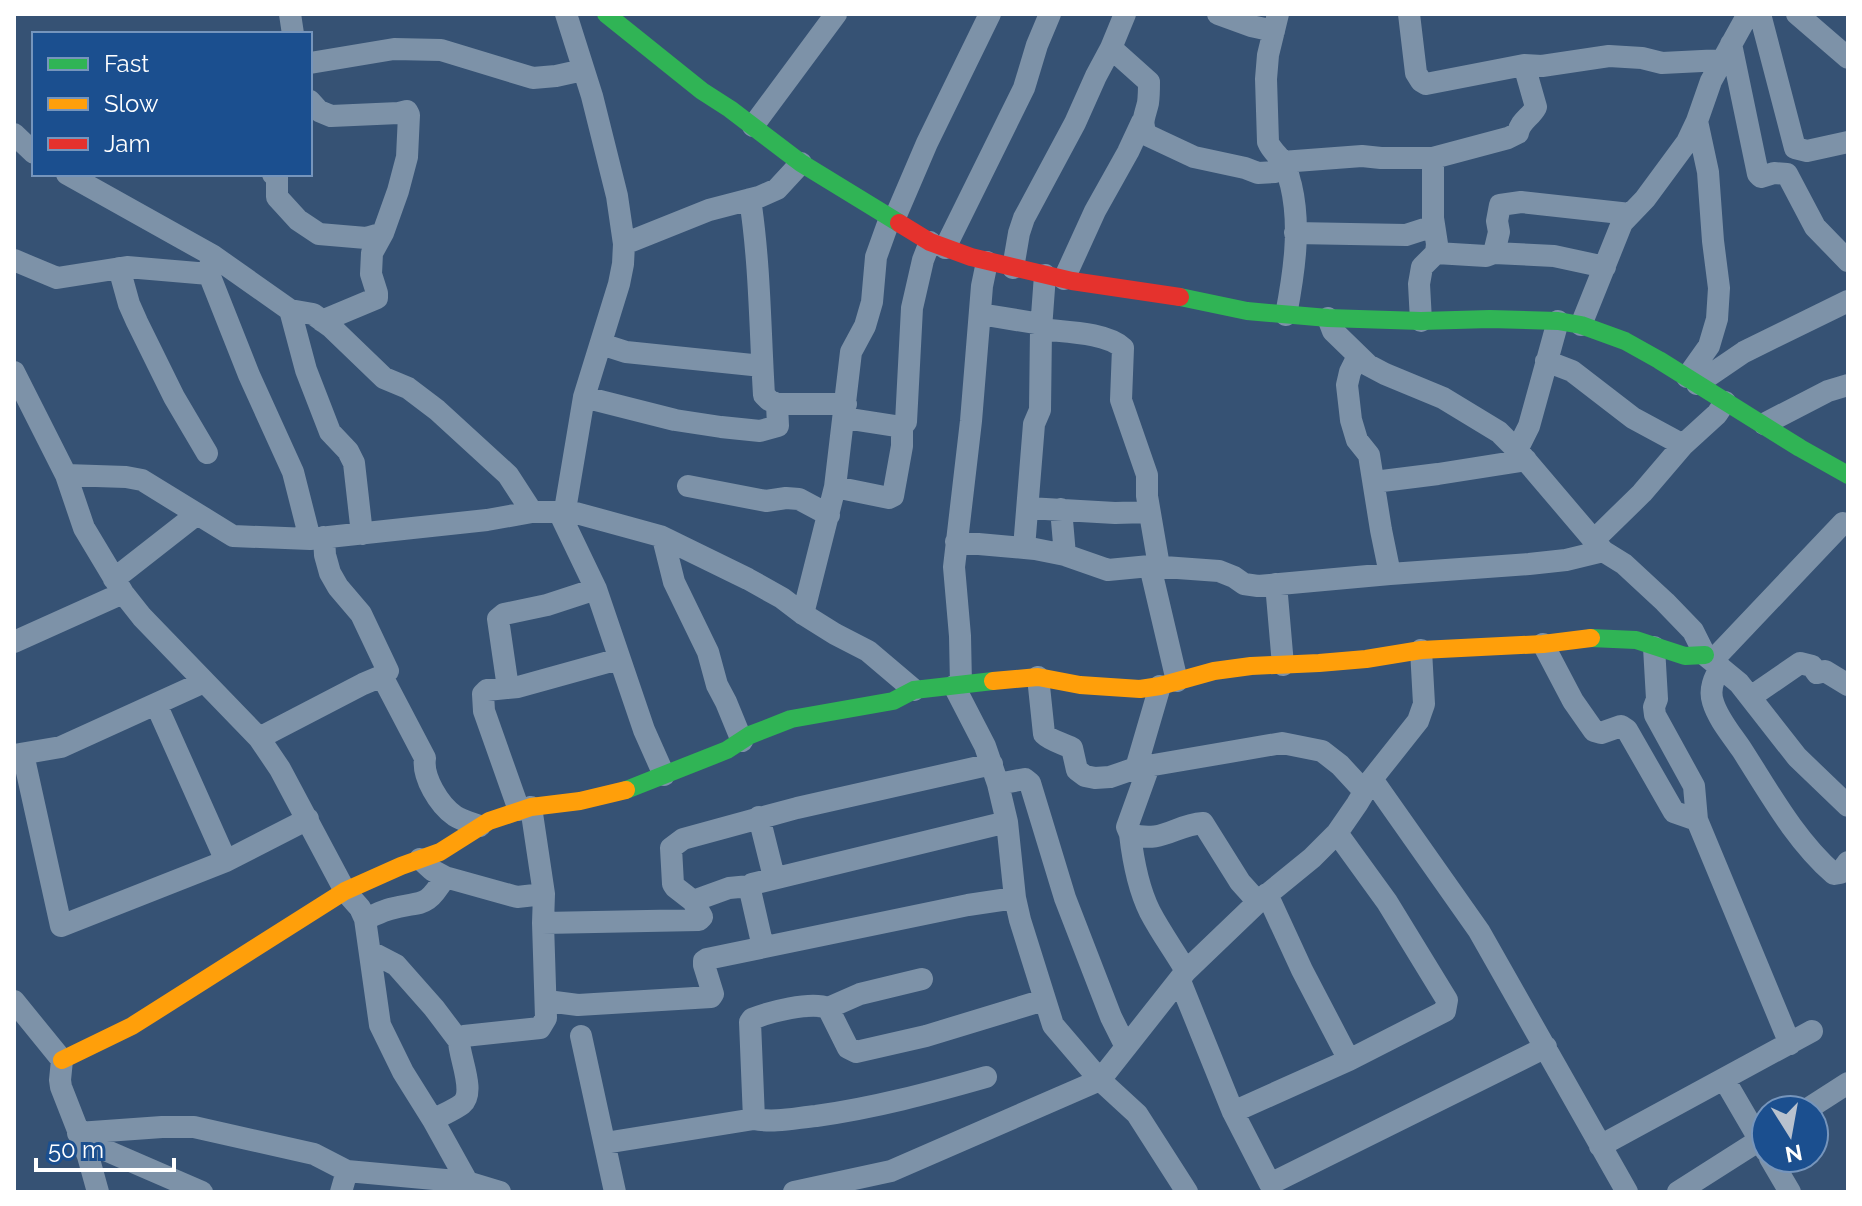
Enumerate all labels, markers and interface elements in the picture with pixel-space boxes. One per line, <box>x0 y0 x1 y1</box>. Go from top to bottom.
legend <box>32 32 312 176</box>
text: Fast <box>104 49 149 78</box>
text: Slow <box>104 89 159 118</box>
text: Jam <box>104 129 150 158</box>
north arrow <box>1750 1094 1830 1174</box>
scale bar <box>36 1122 174 1172</box>
text: 50 m <box>48 1135 104 1164</box>
text: N <box>1783 1139 1805 1168</box>

